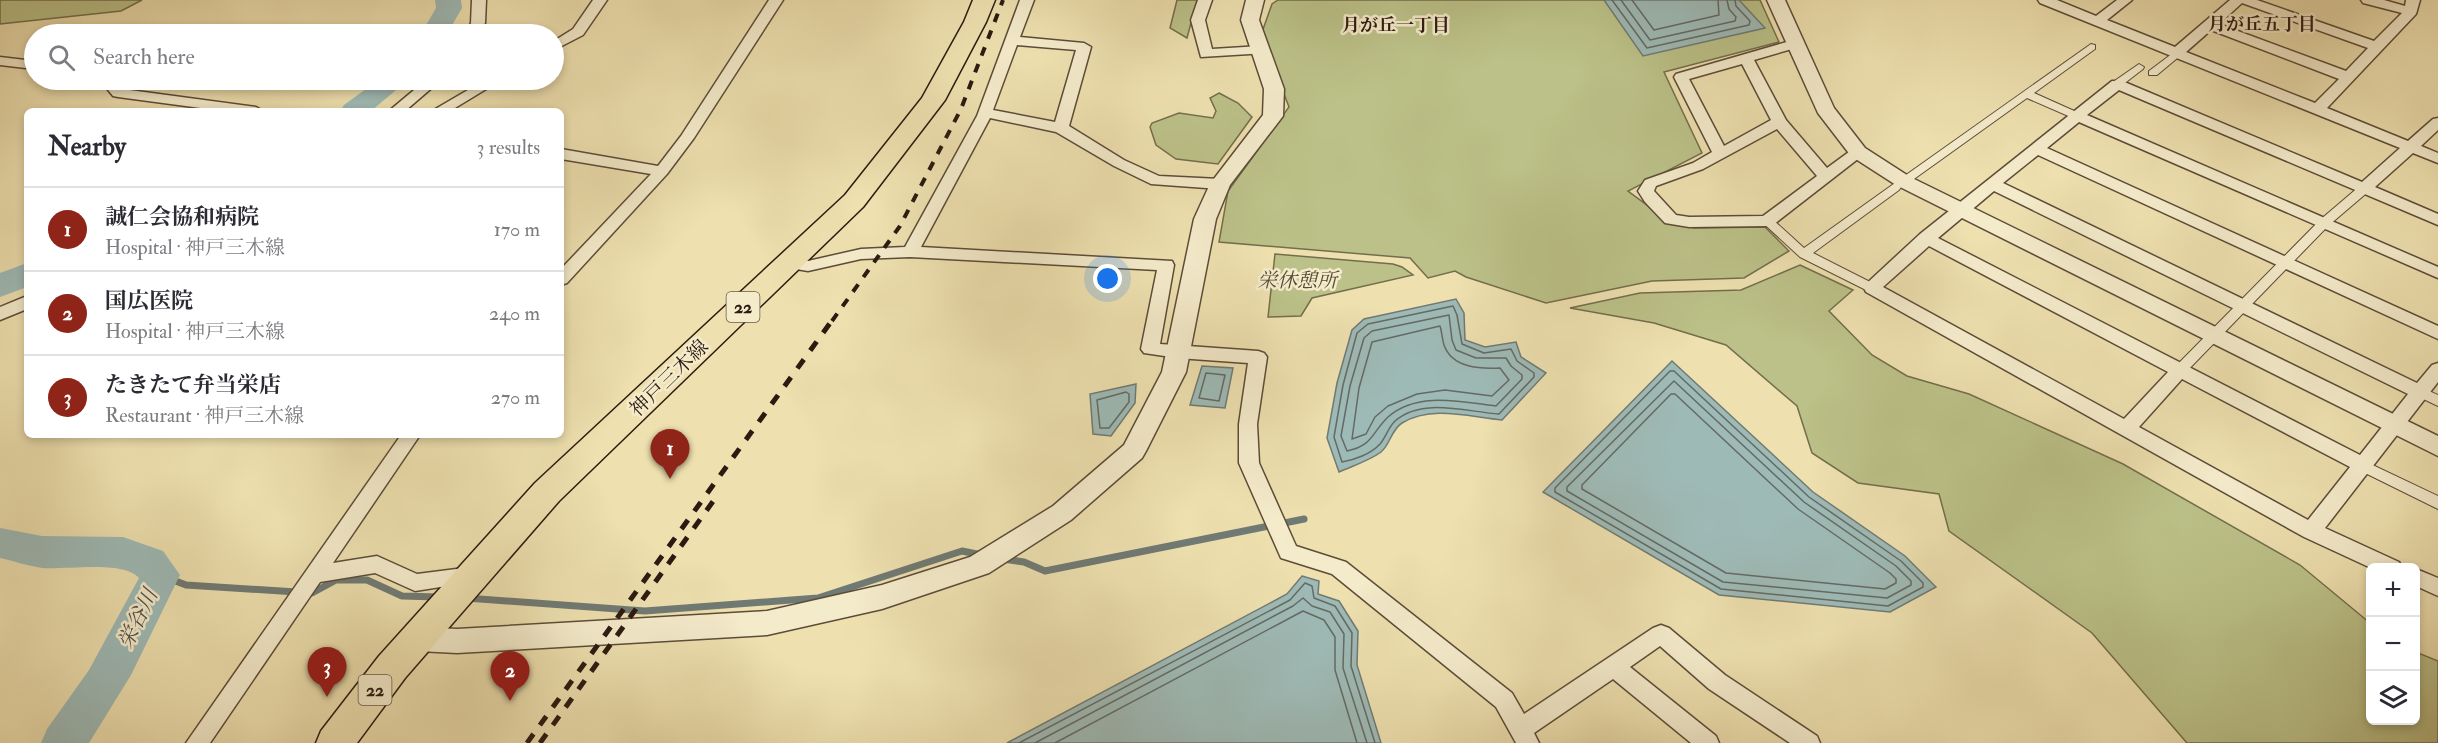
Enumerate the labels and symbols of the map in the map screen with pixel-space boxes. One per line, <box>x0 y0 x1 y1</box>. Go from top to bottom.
district label: 月が丘五丁目 <box>2208 13 2316 36</box>
district label: 月が丘一丁目 <box>1342 14 1450 37</box>
your location <box>1093 264 1122 293</box>
park label: 栄休憩所 <box>1257 268 1340 293</box>
road number: 22 <box>726 292 760 322</box>
street label: 神戸三木線 <box>624 334 714 422</box>
pin: 1 <box>650 430 690 479</box>
water label: 栄谷川 <box>112 583 165 653</box>
pin: 3 <box>308 648 346 697</box>
pin: 2 <box>490 652 530 701</box>
road number: 22 <box>358 675 392 705</box>

